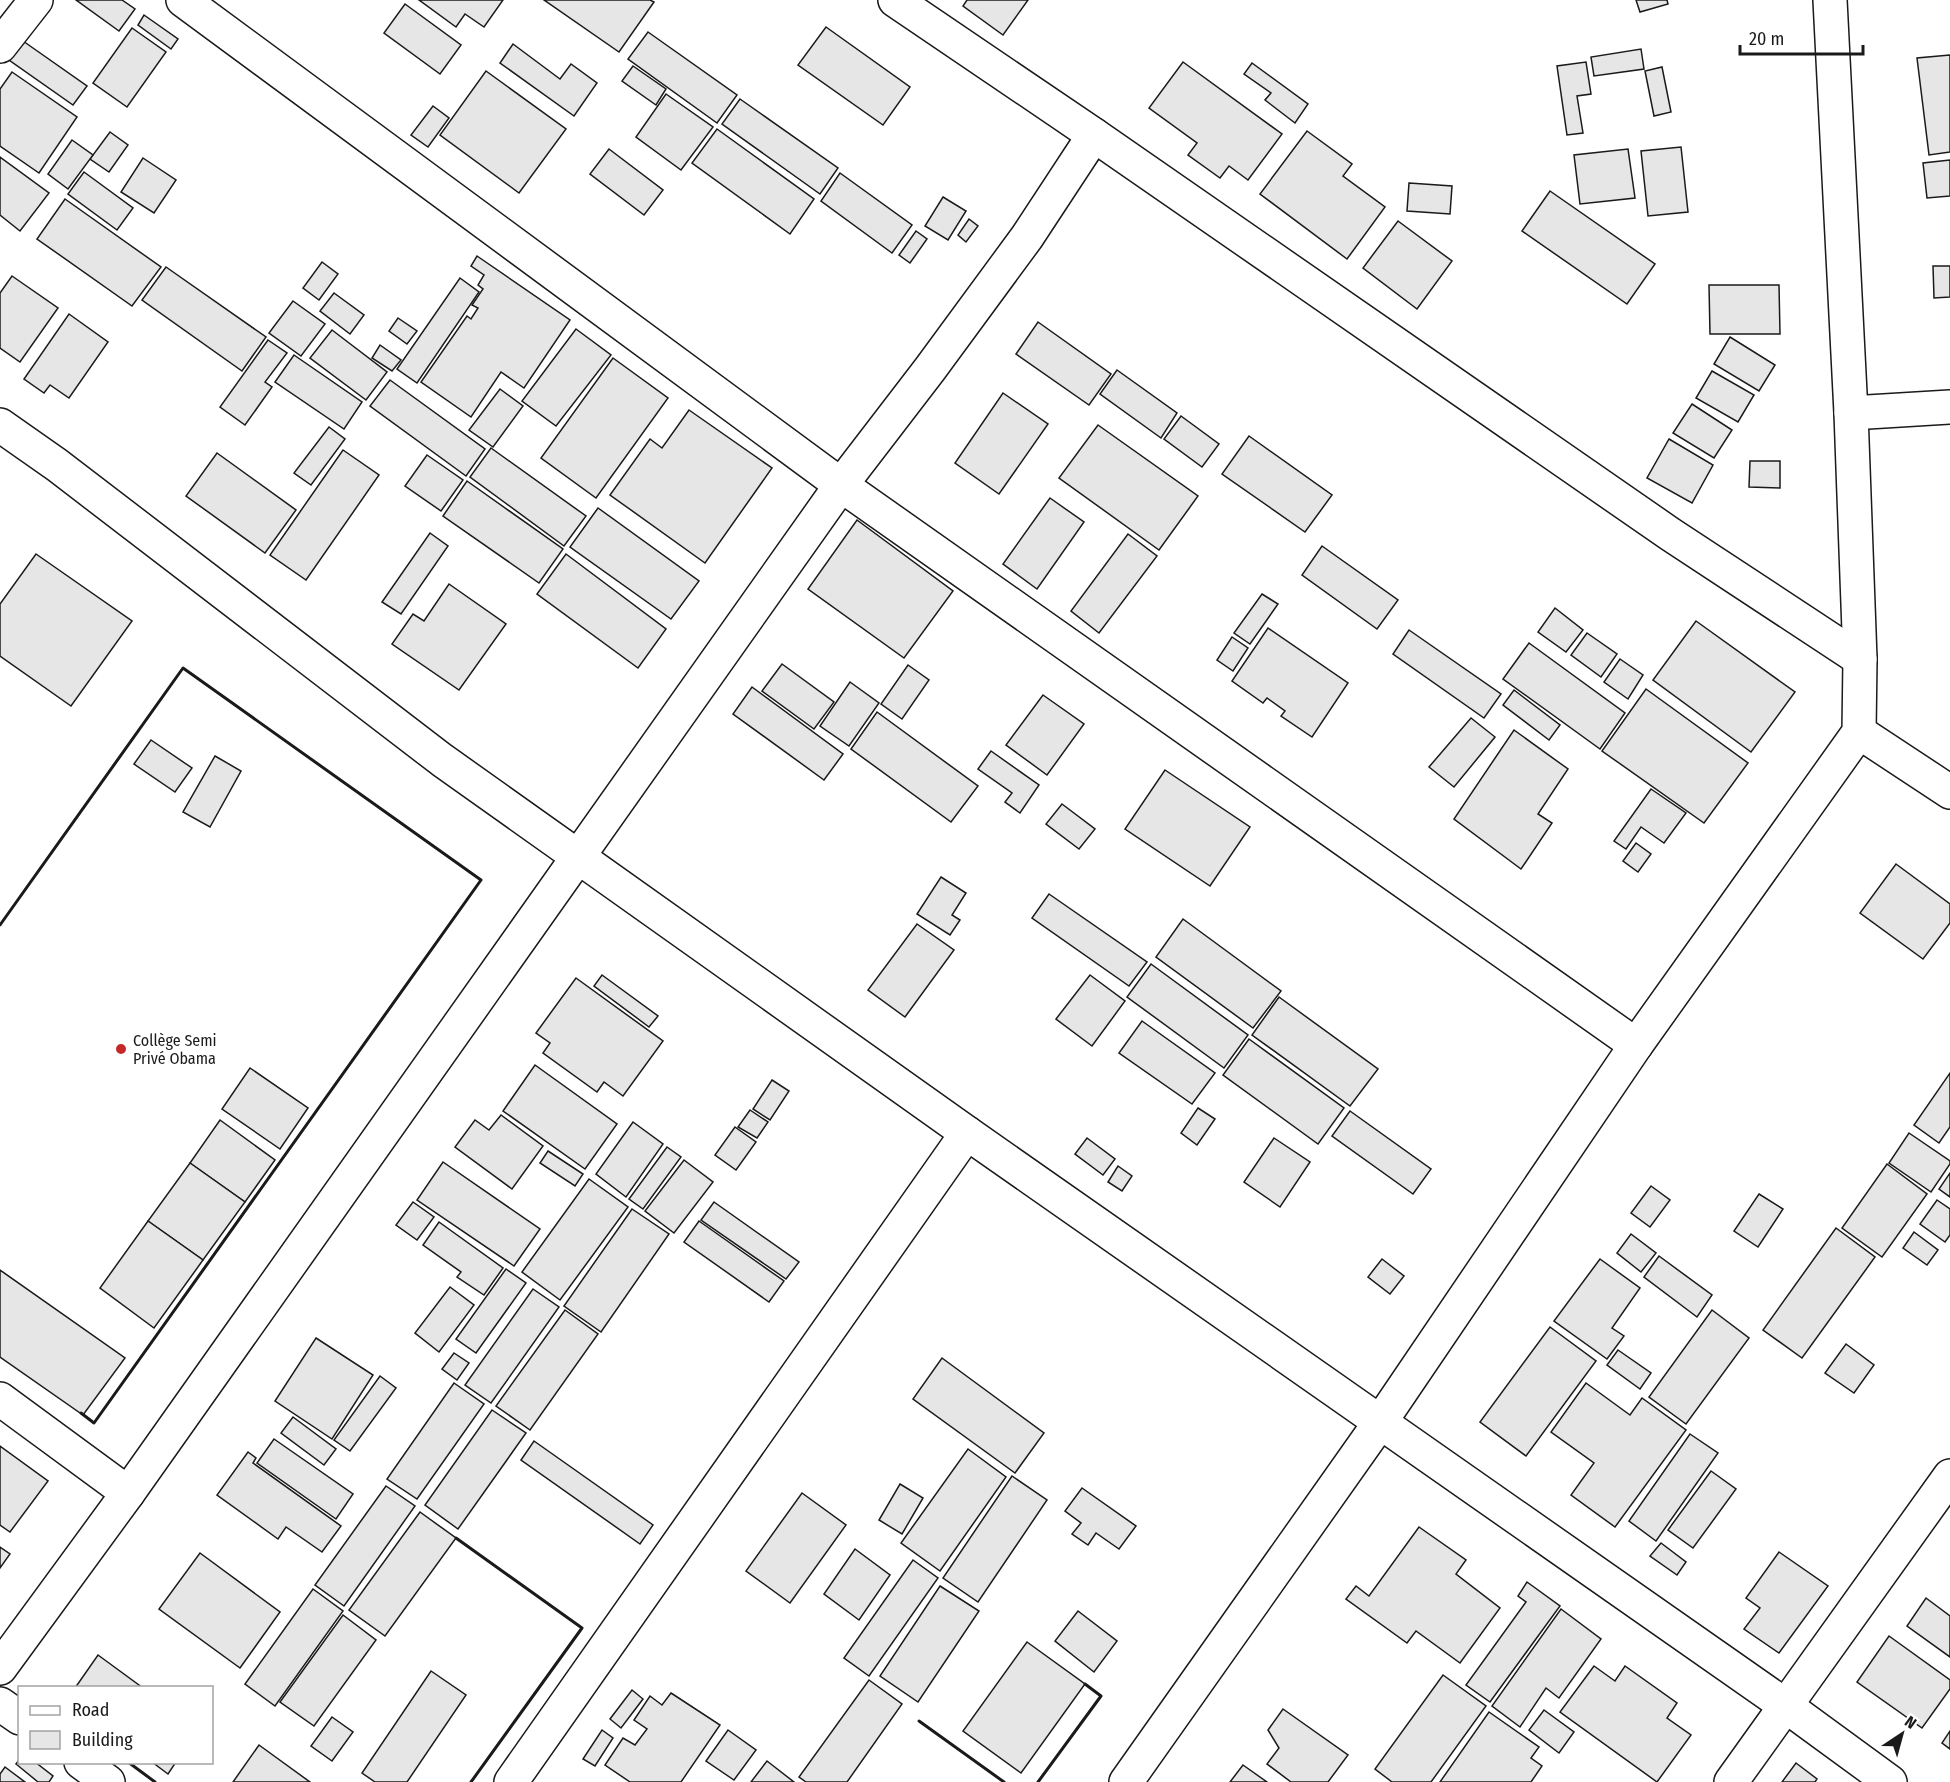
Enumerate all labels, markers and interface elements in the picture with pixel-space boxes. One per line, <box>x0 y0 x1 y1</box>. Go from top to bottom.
scale bar <box>1740 18 1863 56</box>
text: 20 m <box>1749 28 1784 50</box>
place label: Collège Semi Privé Obama <box>133 1031 217 1068</box>
marker: Collège Semi Privé Obama <box>114 1042 128 1056</box>
legend <box>18 1686 213 1764</box>
text: Road <box>72 1699 109 1721</box>
north arrow <box>1872 1704 1932 1764</box>
text: N <box>1901 1712 1920 1733</box>
text: Building <box>72 1729 133 1751</box>

